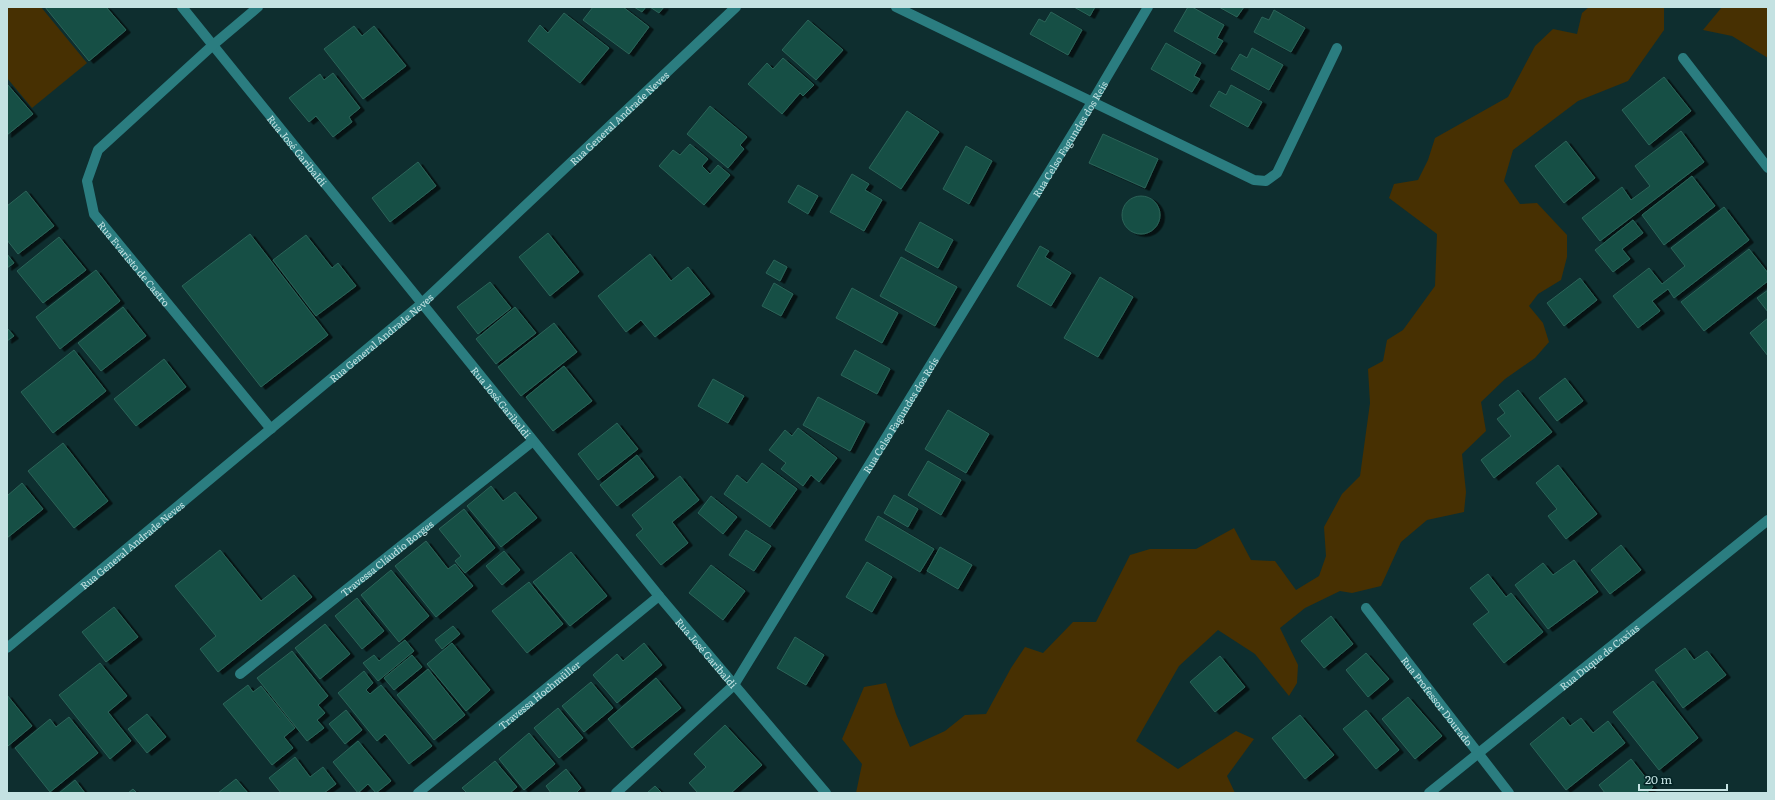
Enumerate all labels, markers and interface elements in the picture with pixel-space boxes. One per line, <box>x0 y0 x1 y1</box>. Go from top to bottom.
street label: Rua General Andrade Neves <box>566 67 672 168</box>
street label: Rua Celso Fagundes dos Reis <box>1028 77 1111 200</box>
street label: Rua José Garibaldi <box>264 111 332 189</box>
street label: Rua Evaristo de Castro <box>95 217 174 309</box>
street label: Rua General Andrade Neves <box>325 289 436 385</box>
street label: Rua Celso Fagundes dos Reis <box>858 353 942 476</box>
street label: Rua José Garibaldi <box>468 363 536 441</box>
street label: Rua General Andrade Neves <box>76 496 187 592</box>
street label: Travessa Cláudio Borges <box>337 516 436 599</box>
street label: Rua José Garibaldi <box>673 614 742 691</box>
street label: Rua Duque de Caxias <box>1556 619 1642 693</box>
street label: Rua Professor Dourado <box>1398 653 1477 748</box>
street label: Travessa Hochmüller <box>495 656 583 732</box>
scale bar <box>1639 766 1727 792</box>
text: 20 m <box>1645 770 1672 788</box>

